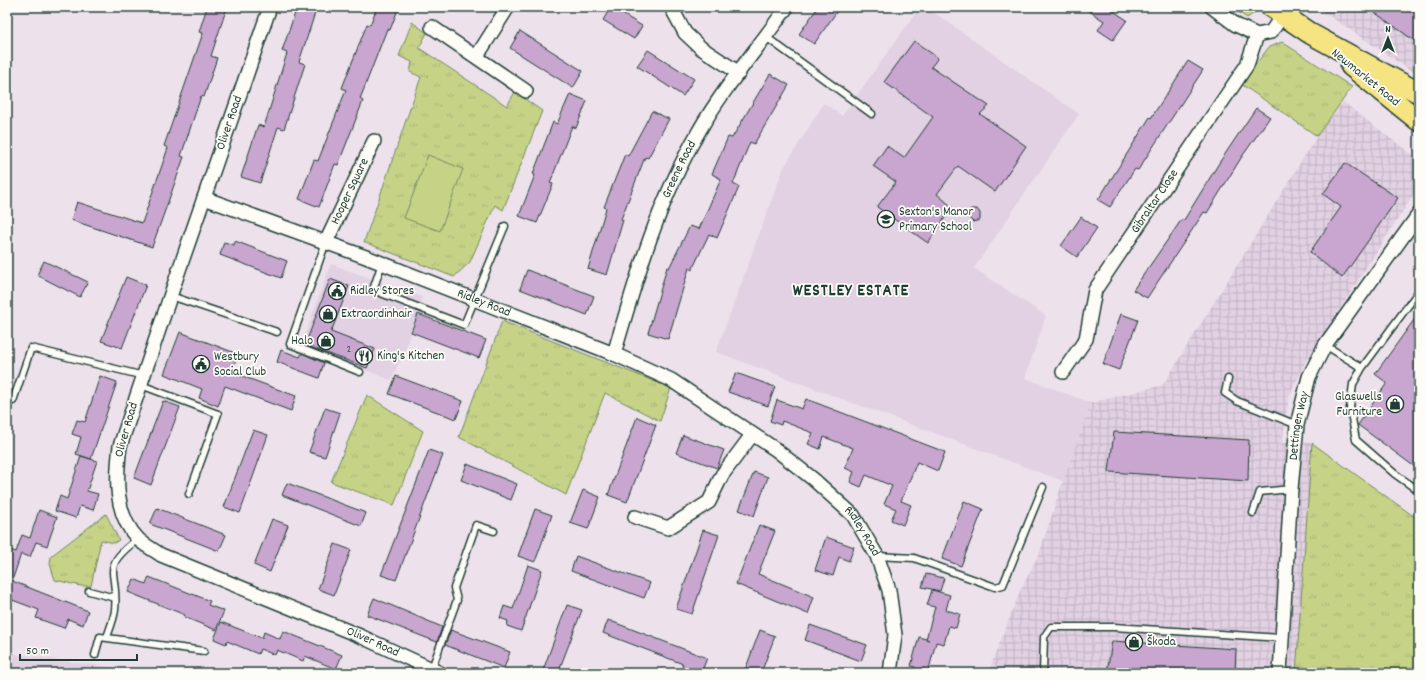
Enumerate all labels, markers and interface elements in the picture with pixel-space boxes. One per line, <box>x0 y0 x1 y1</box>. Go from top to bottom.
north arrow <box>1368 18 1408 58</box>
text: N <box>1385 22 1391 38</box>
street label: Newmarket Road <box>1327 44 1403 112</box>
street label: Oliver Road <box>212 93 248 153</box>
street label: Greene Road <box>657 137 701 201</box>
street label: Hooper Square <box>326 155 374 228</box>
street label: Gibraltar Close <box>1126 165 1184 237</box>
place label: Sexton's Manor Primary School <box>899 203 973 237</box>
school or university icon: Sexton's Manor Primary School <box>876 209 896 229</box>
district label: WESTLEY ESTATE <box>793 280 909 304</box>
public building icon: Ridley Stores <box>327 281 347 301</box>
place label: Ridley Stores <box>350 282 414 301</box>
street label: Ridley Road <box>454 284 514 322</box>
shop icon: Extraordinhair <box>318 304 338 324</box>
place label: Extraordinhair <box>341 305 412 324</box>
shop icon: Halo <box>316 331 336 351</box>
place label: Halo <box>291 332 313 351</box>
house number: 2 <box>347 342 352 358</box>
restaurant icon: King's Kitchen <box>354 346 374 366</box>
place label: King's Kitchen <box>377 347 444 366</box>
place label: Westbury Social Club <box>214 348 266 382</box>
public building icon: Westbury Social Club <box>191 354 211 374</box>
place label: Glaswells Furniture <box>1335 388 1382 422</box>
street label: Dettingen Way <box>1284 389 1315 461</box>
shop icon: Glaswells Furniture <box>1385 394 1405 414</box>
street label: Oliver Road <box>110 400 144 460</box>
street label: Ridley Road <box>840 502 885 560</box>
street label: Oliver Road <box>343 622 402 662</box>
shop icon: Škoda <box>1124 632 1144 652</box>
place label: Škoda <box>1147 633 1177 652</box>
scale bar <box>20 636 137 662</box>
text: 50 m <box>26 643 49 660</box>

